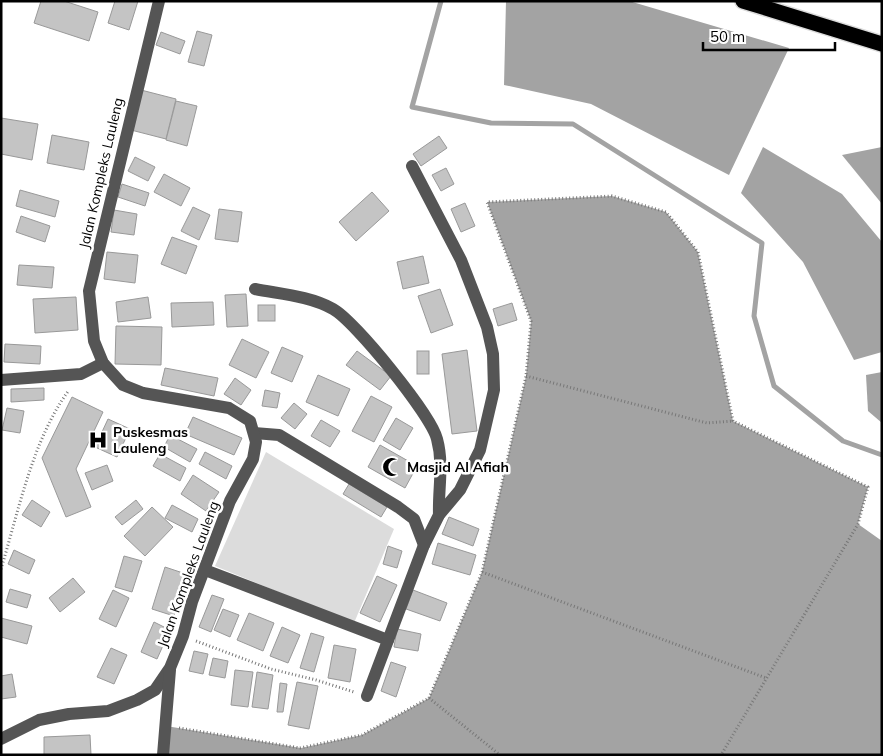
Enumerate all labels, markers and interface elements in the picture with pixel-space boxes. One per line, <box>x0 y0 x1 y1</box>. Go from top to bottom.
scale bar <box>703 20 836 52</box>
text: 50 m <box>710 27 745 46</box>
street label: Jalan Kompleks Lauleng <box>75 96 127 250</box>
place label: Puskesmas Lauleng <box>113 423 188 457</box>
hospital icon: Puskesmas Lauleng <box>87 429 109 451</box>
mosque icon: Masjid Al Afiah <box>381 456 403 478</box>
place label: Masjid Al Afiah <box>407 458 509 476</box>
street label: Jalan Kompleks Lauleng <box>153 498 223 650</box>

